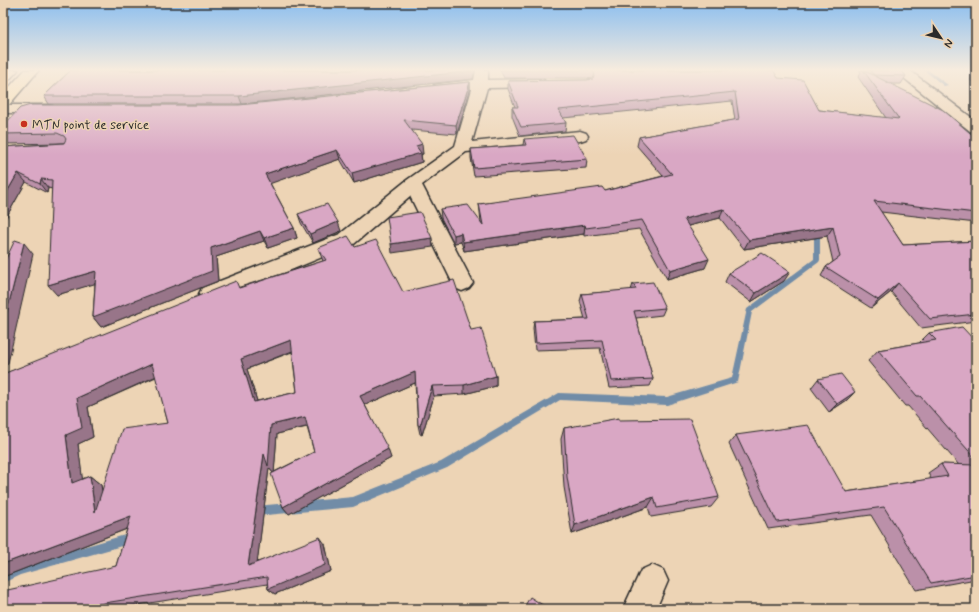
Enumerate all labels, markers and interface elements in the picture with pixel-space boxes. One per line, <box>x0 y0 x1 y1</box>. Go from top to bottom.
north arrow <box>921 18 961 58</box>
text: N <box>941 36 956 50</box>
place label: MTN point de service <box>32 117 149 134</box>
marker: MTN point de service <box>19 119 29 129</box>

